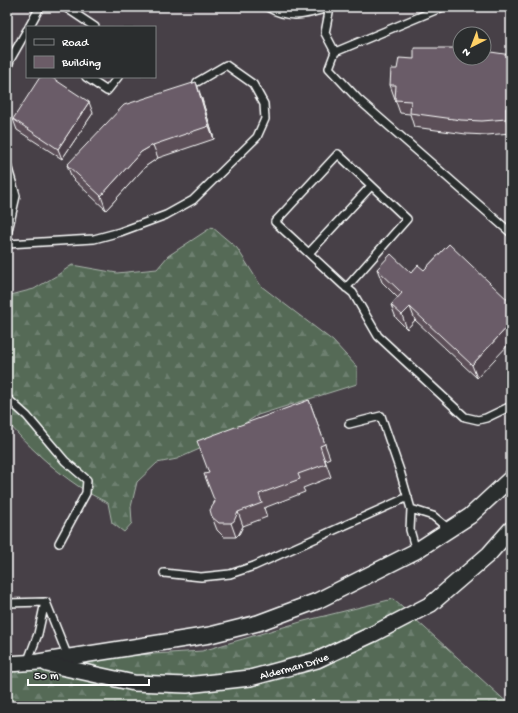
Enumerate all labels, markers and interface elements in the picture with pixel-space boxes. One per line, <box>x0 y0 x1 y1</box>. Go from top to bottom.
legend <box>26 26 156 78</box>
north arrow <box>452 26 492 66</box>
text: Road <box>62 37 89 51</box>
text: N <box>460 45 473 59</box>
text: Building <box>61 57 101 71</box>
street label: Alderman Drive <box>259 651 331 683</box>
scale bar <box>28 661 149 687</box>
text: 50 m <box>34 670 59 684</box>

